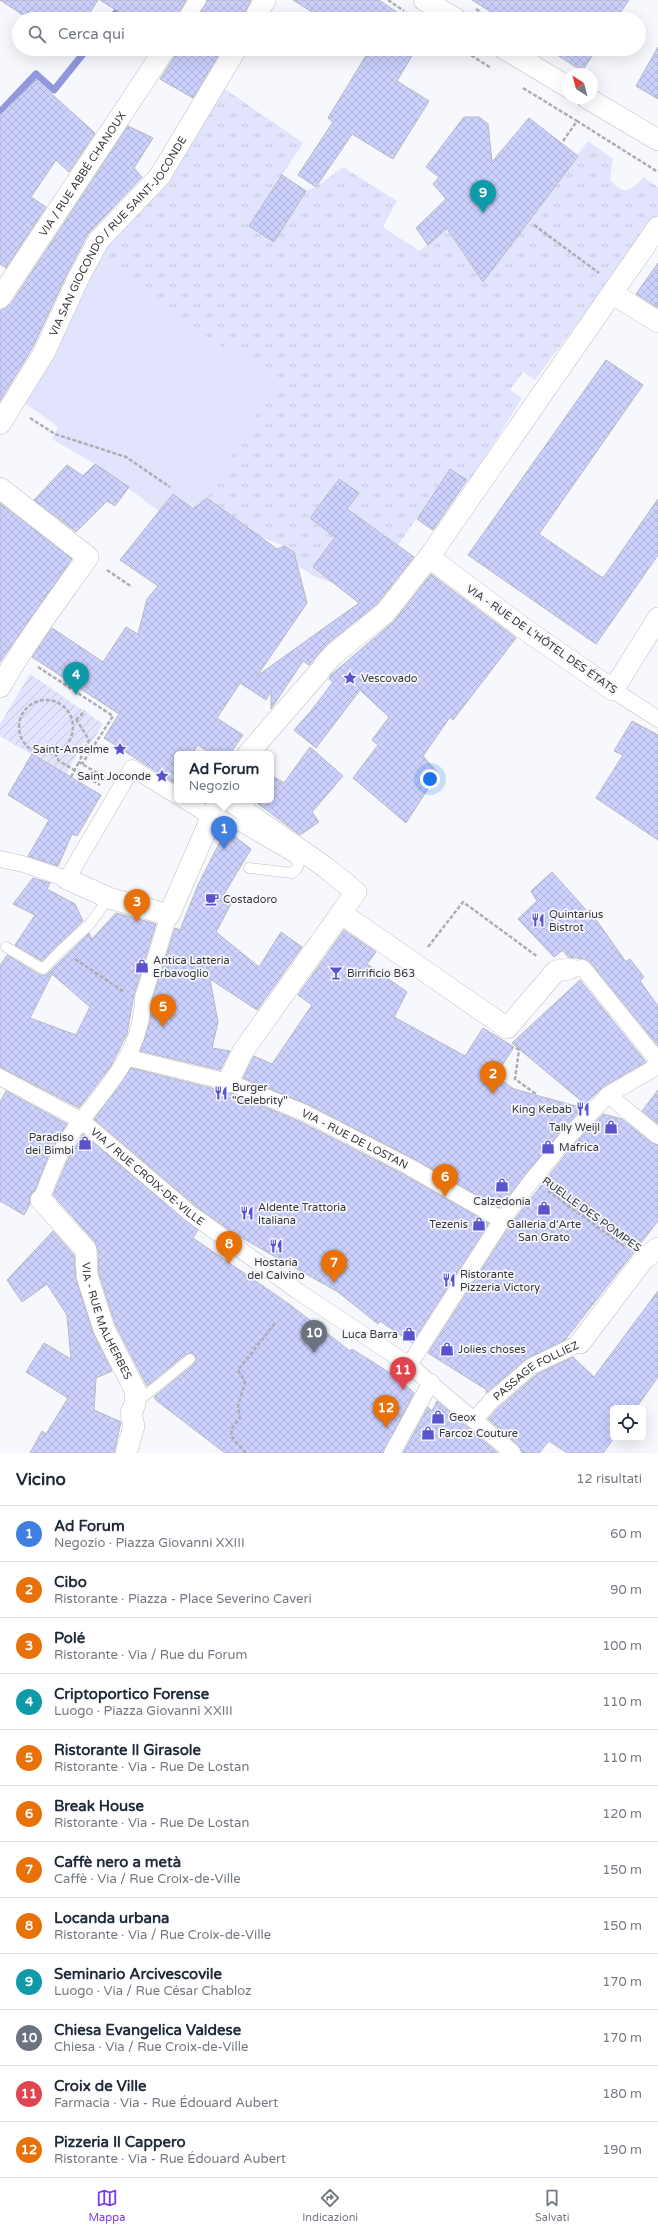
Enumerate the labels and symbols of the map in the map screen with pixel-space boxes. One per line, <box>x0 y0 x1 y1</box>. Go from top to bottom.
north arrow <box>562 68 598 104</box>
street label: VIA / RUE ABBÉ CHANOUX <box>37 109 129 239</box>
street label: VIA SAN GIOCONDO / RUE SAINT-JOCONDE <box>47 134 189 338</box>
pin: 9 <box>470 180 496 213</box>
street label: VIA - RUE DE L'HÔTEL DES ÉTATS <box>464 581 620 697</box>
pin: 4 <box>63 662 89 695</box>
place icon: Vescovado <box>342 670 358 686</box>
place label: Vescovado <box>361 672 418 685</box>
place icon: Saint-Anselme <box>112 741 128 757</box>
place label: Saint-Anselme <box>33 743 109 756</box>
place icon: Saint Joconde <box>154 768 170 784</box>
your location <box>420 769 440 789</box>
place label: Saint Joconde <box>77 770 151 783</box>
pin: 1 <box>211 816 237 849</box>
pin: 3 <box>124 889 150 922</box>
cafe icon: Costadoro <box>204 891 220 907</box>
place label: Costadoro <box>223 893 277 906</box>
place label: Quintarius Bistrot <box>549 908 603 934</box>
restaurant icon: Quintarius Bistrot <box>530 912 546 928</box>
place label: Antica Latteria Erbavoglio <box>153 954 230 980</box>
shop icon: Antica Latteria Erbavoglio <box>134 958 150 974</box>
bar icon: Birrificio B63 <box>328 965 344 981</box>
place label: Birrificio B63 <box>347 967 415 980</box>
pin: 5 <box>150 994 176 1027</box>
pin: 2 <box>480 1061 506 1094</box>
place label: Burger "Celebrity" <box>232 1081 288 1107</box>
restaurant icon: Burger "Celebrity" <box>213 1085 229 1101</box>
restaurant icon: King Kebab <box>575 1101 591 1117</box>
place label: King Kebab <box>512 1103 572 1116</box>
street label: VIA - RUE DE LOSTAN <box>299 1106 410 1172</box>
shop icon: Tally Weijl <box>603 1119 619 1135</box>
place label: Tally Weijl <box>549 1121 600 1134</box>
street label: VIA / RUE CROIX-DE-VILLE <box>88 1125 207 1228</box>
place label: Paradiso dei Bimbi <box>25 1131 74 1157</box>
shop icon: Paradiso dei Bimbi <box>77 1135 93 1151</box>
shop icon: Mafrica <box>540 1139 556 1155</box>
place label: Mafrica <box>559 1141 599 1154</box>
pin: 6 <box>432 1164 458 1197</box>
street label: RUELLE DES POMPES <box>540 1174 644 1255</box>
shop icon: Calzedonia <box>494 1177 510 1193</box>
place label: Calzedonia <box>473 1195 531 1208</box>
shop icon: Galleria d'Arte San Grato <box>536 1200 552 1216</box>
place label: Aldente Trattoria Italiana <box>258 1201 346 1227</box>
restaurant icon: Aldente Trattoria Italiana <box>239 1205 255 1221</box>
shop icon: Tezenis <box>471 1216 487 1232</box>
place label: Tezenis <box>429 1218 468 1231</box>
place label: Galleria d'Arte San Grato <box>507 1218 581 1244</box>
pin: 8 <box>216 1231 242 1264</box>
restaurant icon: Hostaria del Calvino <box>268 1238 284 1254</box>
pin: 7 <box>321 1250 347 1283</box>
place label: Hostaria del Calvino <box>247 1256 305 1282</box>
street label: VIA - RUE MALHERBES <box>79 1262 135 1382</box>
place label: Ristorante Pizzeria Victory <box>460 1268 540 1294</box>
restaurant icon: Ristorante Pizzeria Victory <box>441 1272 457 1288</box>
pin: 10 <box>301 1320 327 1353</box>
shop icon: Luca Barra <box>401 1326 417 1342</box>
place label: Luca Barra <box>342 1328 398 1341</box>
street label: PASSAGE FOLLIEZ <box>490 1339 581 1403</box>
shop icon: Jolies choses <box>439 1341 455 1357</box>
place label: Jolies choses <box>458 1343 526 1356</box>
pin: 11 <box>390 1357 416 1390</box>
pin: 12 <box>373 1395 399 1428</box>
shop icon: Geox <box>430 1409 446 1425</box>
place label: Geox <box>449 1411 476 1424</box>
shop icon: Farcoz Couture <box>420 1425 436 1441</box>
place label: Farcoz Couture <box>439 1427 518 1440</box>

